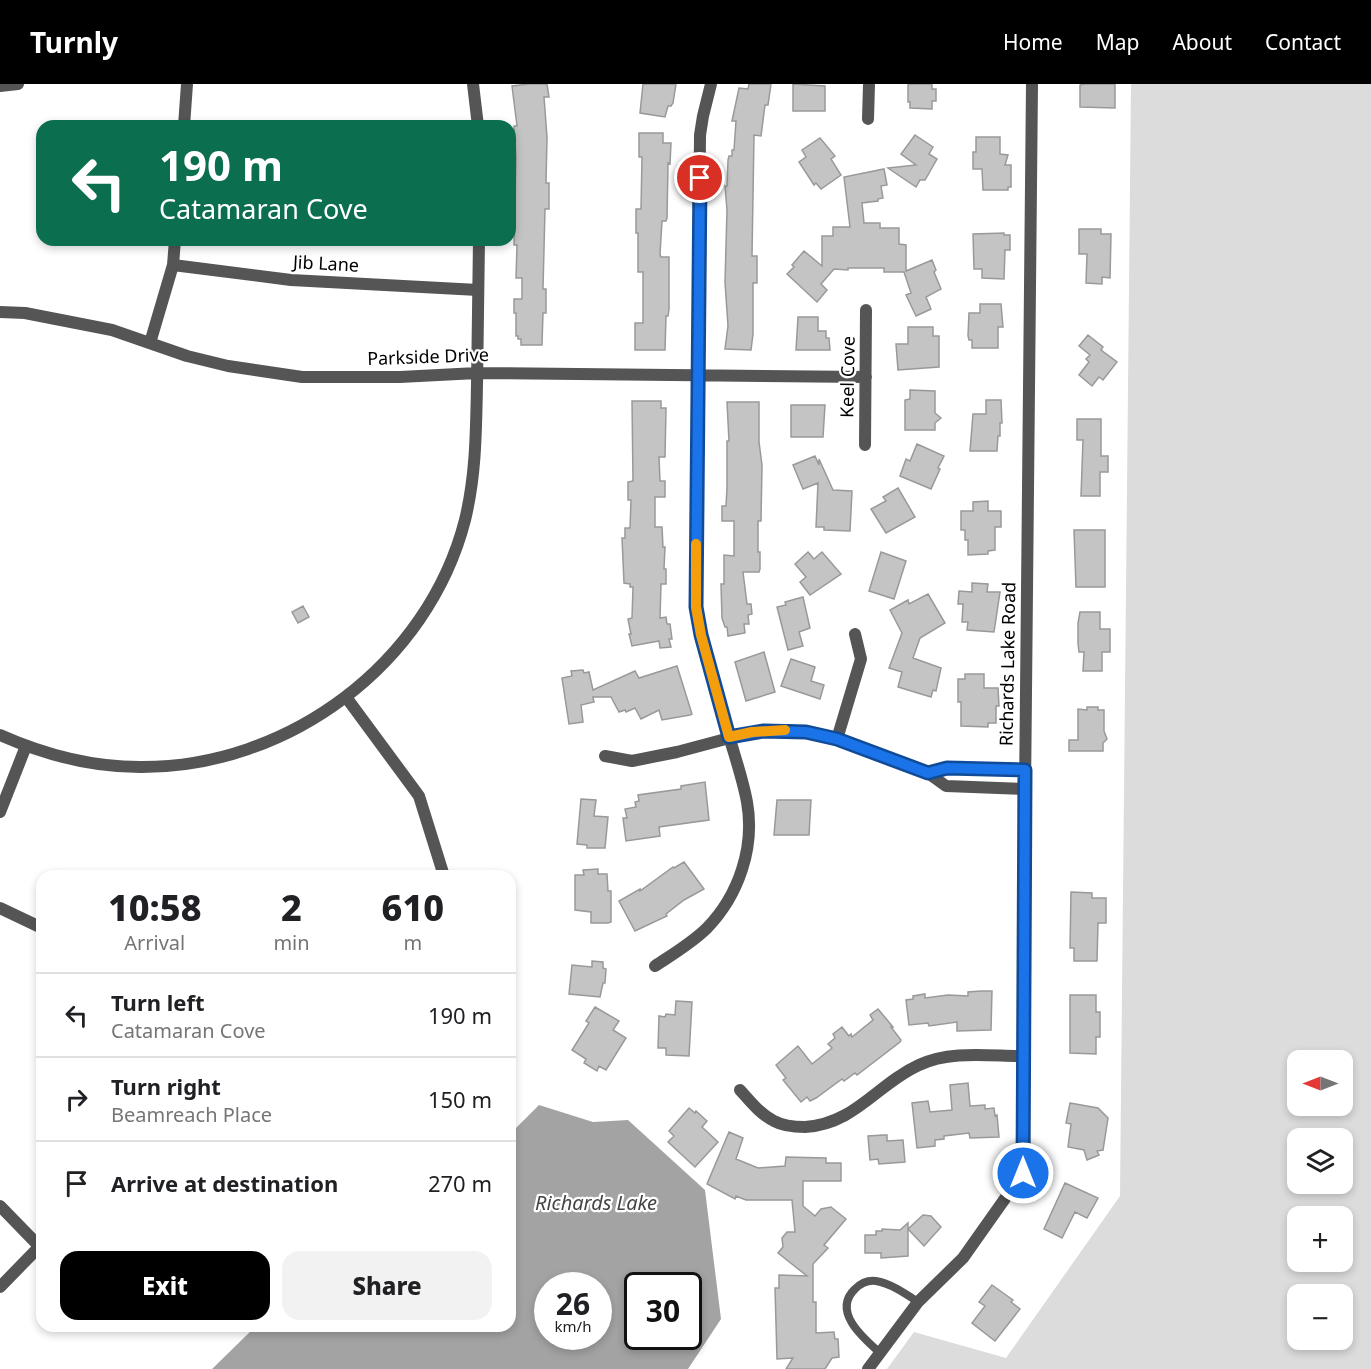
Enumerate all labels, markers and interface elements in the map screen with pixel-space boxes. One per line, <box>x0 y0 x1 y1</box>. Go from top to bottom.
text: Turnly <box>30 23 118 61</box>
text: Home <box>1003 28 1063 56</box>
text: Map <box>1096 28 1139 56</box>
text: About <box>1172 28 1232 56</box>
text: Contact <box>1265 28 1341 56</box>
text: 190 m <box>159 136 283 193</box>
icon: left <box>60 144 138 222</box>
pin <box>674 152 725 203</box>
icon: arrive <box>683 161 716 194</box>
text: Catamaran Cove <box>159 190 368 227</box>
street label: Jib Lane <box>290 249 360 277</box>
street label: Keel Cove <box>834 336 860 418</box>
street label: Parkside Drive <box>367 342 489 370</box>
street label: Richards Lake Road <box>994 582 1020 746</box>
text: 10:58 <box>108 883 201 932</box>
text: 2 <box>281 883 302 932</box>
text: 610 <box>382 883 444 932</box>
text: Arrival <box>124 929 185 956</box>
text: min <box>273 929 310 956</box>
text: m <box>403 929 422 956</box>
text: Turn left <box>111 987 205 1017</box>
icon: left <box>60 999 93 1032</box>
text: 190 m <box>428 1000 492 1030</box>
text: Catamaran Cove <box>111 1017 266 1044</box>
north arrow <box>1287 1050 1353 1116</box>
map controls <box>1287 1050 1353 1350</box>
text: Turn right <box>111 1071 221 1101</box>
icon: right <box>60 1083 93 1116</box>
text: 150 m <box>428 1084 492 1114</box>
text: Beamreach Place <box>111 1101 272 1128</box>
button: layers <box>1287 1128 1353 1194</box>
position arrow <box>991 1141 1055 1205</box>
icon: arrive <box>60 1167 93 1200</box>
text: Arrive at destination <box>111 1168 338 1198</box>
text: 270 m <box>428 1168 492 1198</box>
water label: Richards Lake <box>535 1189 657 1216</box>
button: + <box>1287 1206 1353 1272</box>
button: Exit <box>60 1251 270 1320</box>
button: Share <box>282 1251 492 1320</box>
speed limit sign: 30 <box>624 1272 702 1350</box>
text: 26 <box>556 1283 590 1324</box>
button: − <box>1287 1284 1353 1350</box>
text: km/h <box>555 1316 591 1336</box>

